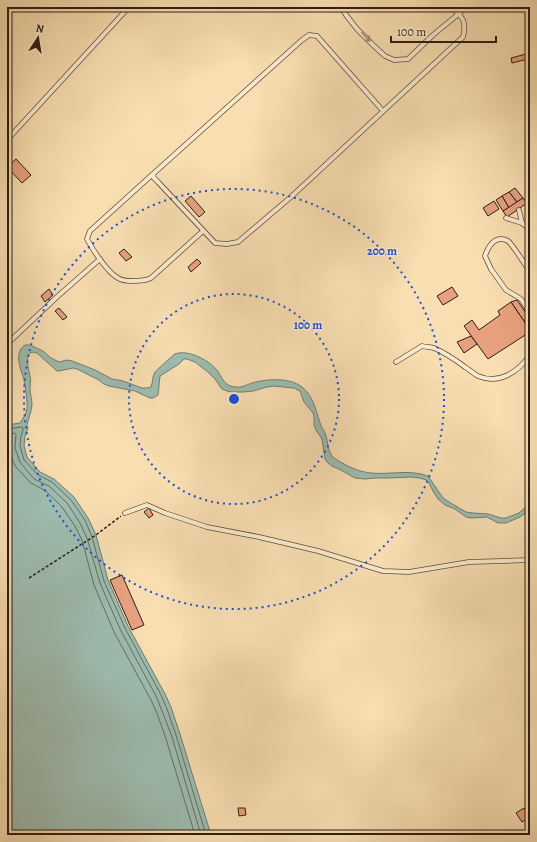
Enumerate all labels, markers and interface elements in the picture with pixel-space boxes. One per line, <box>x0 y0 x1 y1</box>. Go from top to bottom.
north arrow <box>18 18 58 58</box>
scale bar <box>391 18 496 44</box>
text: N <box>34 21 45 37</box>
text: 100 m <box>397 24 426 40</box>
one-way arrow <box>361 32 370 42</box>
text: 200 m <box>367 243 397 259</box>
text: 100 m <box>294 317 322 333</box>
centre of rings <box>227 392 241 406</box>

